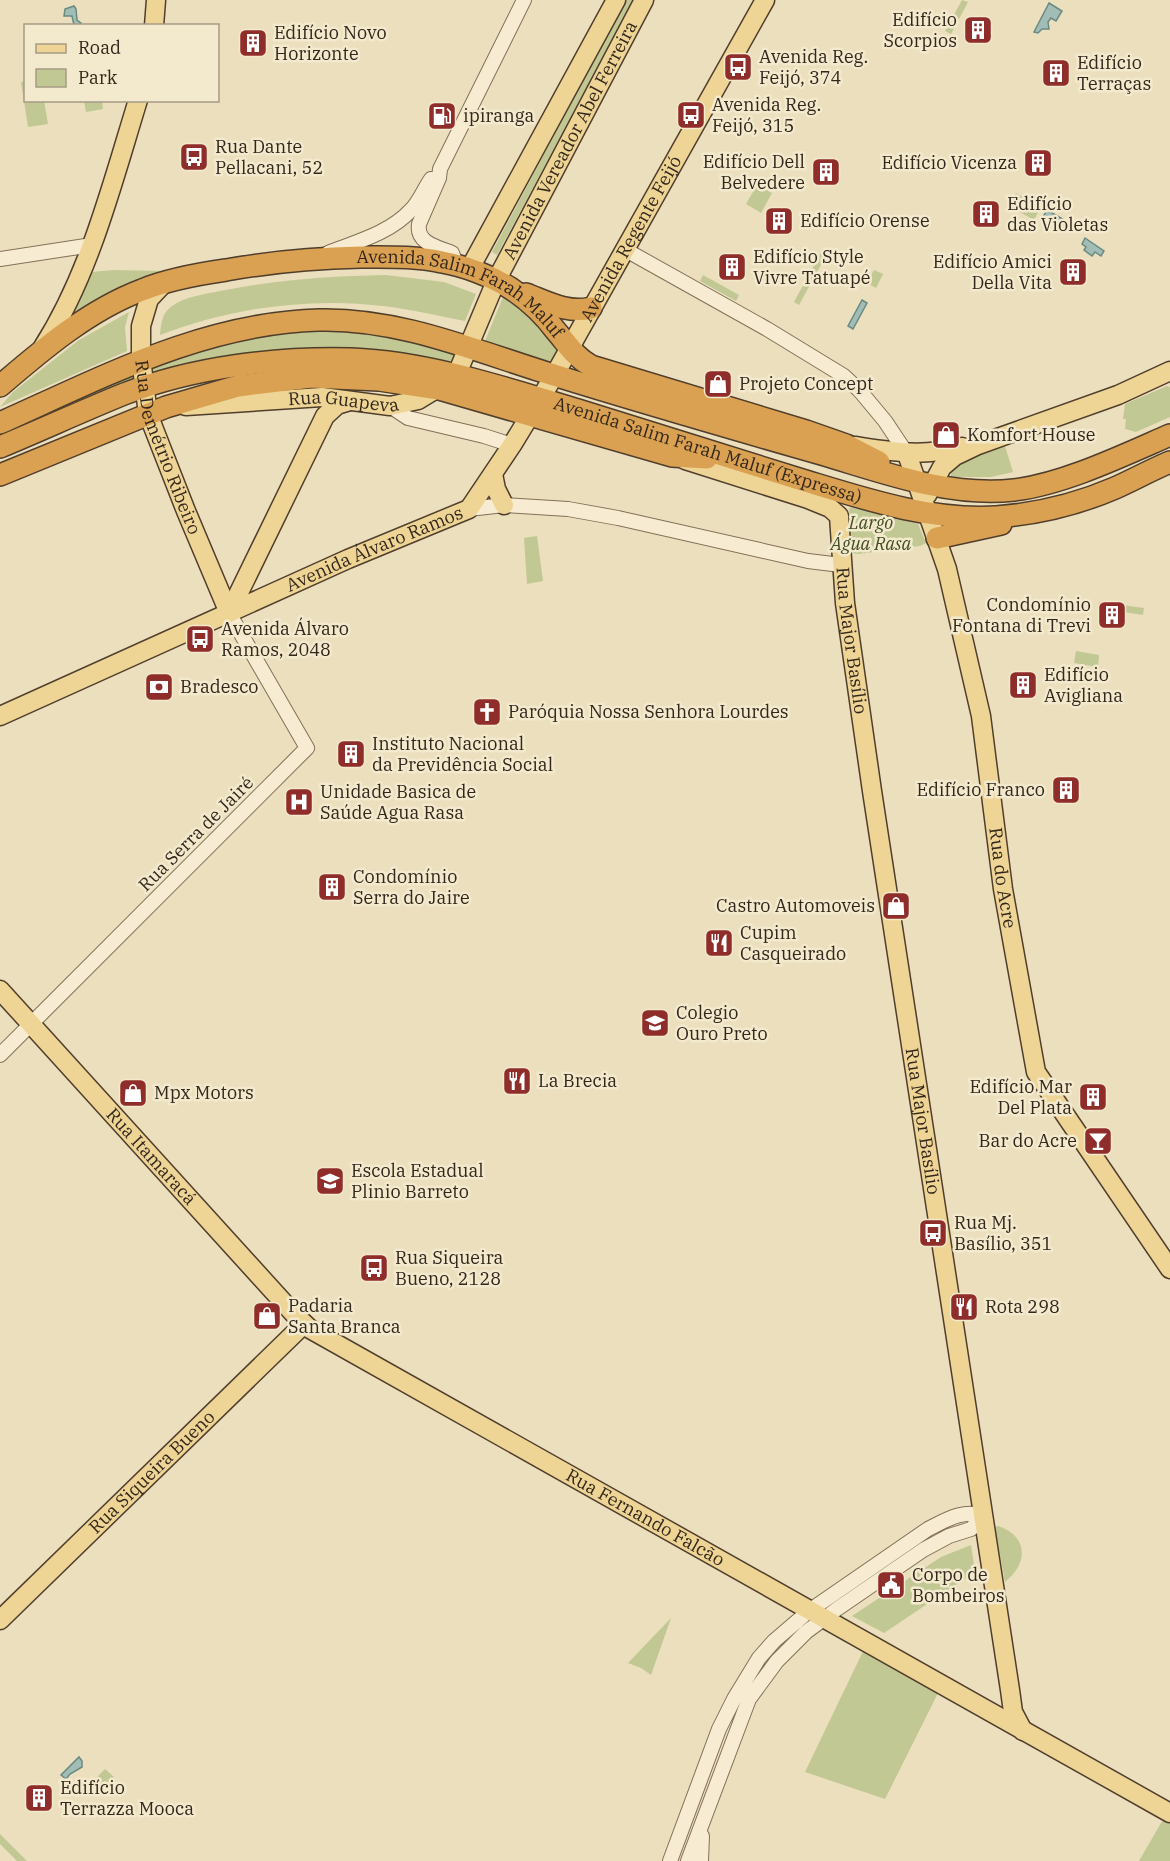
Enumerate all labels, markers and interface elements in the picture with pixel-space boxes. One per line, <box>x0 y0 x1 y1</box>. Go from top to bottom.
place label: Edifício Scorpios <box>884 8 957 52</box>
building icon: Edifício Scorpios <box>962 14 994 46</box>
street label: Avenida Vereador Abel Ferreira <box>497 17 642 263</box>
place label: Edifício Novo Horizonte <box>274 21 387 65</box>
legend <box>24 24 219 102</box>
building icon: Edifício Novo Horizonte <box>237 27 269 59</box>
text: Road <box>78 36 121 59</box>
place label: Avenida Reg. Feijó, 374 <box>759 45 868 89</box>
bus stop icon: Avenida Reg. Feijó, 374 <box>722 51 754 83</box>
place label: Edifício Terraças <box>1077 51 1151 95</box>
building icon: Edifício Terraças <box>1040 57 1072 89</box>
text: Park <box>78 66 118 89</box>
place label: Avenida Reg. Feijó, 315 <box>712 93 821 137</box>
bus stop icon: Avenida Reg. Feijó, 315 <box>675 99 707 131</box>
fuel station icon: ipiranga <box>426 100 458 132</box>
place label: ipiranga <box>463 104 534 127</box>
place label: Rua Dante Pellacani, 52 <box>215 135 323 179</box>
bus stop icon: Rua Dante Pellacani, 52 <box>178 141 210 173</box>
building icon: Edifício Vicenza <box>1022 147 1054 179</box>
place label: Edifício Dell Belvedere <box>703 150 805 194</box>
street label: Avenida Regente Feijó <box>575 151 686 326</box>
place label: Edifício Vicenza <box>881 151 1017 174</box>
building icon: Edifício Dell Belvedere <box>810 156 842 188</box>
place label: Edifício das Violetas <box>1007 192 1108 236</box>
building icon: Edifício das Violetas <box>970 198 1002 230</box>
building icon: Edifício Orense <box>763 205 795 237</box>
place label: Edifício Orense <box>800 209 930 232</box>
street label: Avenida Salim Farah Maluf <box>356 245 570 344</box>
place label: Edifício Style Vivre Tatuapé <box>753 245 871 289</box>
place label: Edifício Amici Della Vita <box>933 250 1052 294</box>
building icon: Edifício Style Vivre Tatuapé <box>716 251 748 283</box>
building icon: Edifício Amici Della Vita <box>1057 256 1089 288</box>
street label: Rua Demétrio Ribeiro <box>130 359 207 538</box>
shop icon: Projeto Concept <box>702 368 734 400</box>
place label: Projeto Concept <box>739 372 873 395</box>
street label: Rua Guapeva <box>287 385 401 417</box>
street label: Avenida Salim Farah Maluf (Expressa) <box>551 391 865 508</box>
shop icon: Komfort House <box>930 419 962 451</box>
place label: Komfort House <box>967 423 1095 446</box>
street label: Avenida Álvaro Ramos <box>282 501 466 597</box>
park label: Largo Água Rasa <box>830 511 912 555</box>
street label: Rua Major Basílio <box>832 566 873 715</box>
place label: Condomínio Fontana di Trevi <box>952 593 1091 637</box>
building icon: Condomínio Fontana di Trevi <box>1096 599 1128 631</box>
place label: Avenida Álvaro Ramos, 2048 <box>221 617 349 661</box>
bus stop icon: Avenida Álvaro Ramos, 2048 <box>184 623 216 655</box>
place label: Edifício Avigliana <box>1044 663 1123 707</box>
building icon: Edifício Avigliana <box>1007 669 1039 701</box>
bank icon: Bradesco <box>143 671 175 703</box>
place label: Bradesco <box>180 675 259 698</box>
church icon: Paróquia Nossa Senhora Lourdes <box>471 696 503 728</box>
place label: Paróquia Nossa Senhora Lourdes <box>508 700 789 723</box>
place label: Instituto Nacional da Previdência Social <box>372 732 553 776</box>
building icon: Instituto Nacional da Previdência Social <box>335 738 367 770</box>
street label: Rua Serra de Jairé <box>133 771 258 896</box>
building icon: Edifício Franco <box>1050 774 1082 806</box>
place label: Edifício Franco <box>917 778 1045 801</box>
place label: Unidade Basica de Saúde Agua Rasa <box>320 780 476 824</box>
hospital icon: Unidade Basica de Saúde Agua Rasa <box>283 786 315 818</box>
street label: Rua do Acre <box>984 826 1022 930</box>
place label: Condomínio Serra do Jaire <box>353 865 470 909</box>
building icon: Condomínio Serra do Jaire <box>316 871 348 903</box>
shop icon: Castro Automoveis <box>880 890 912 922</box>
place label: Castro Automoveis <box>716 894 875 917</box>
place label: Cupim Casqueirado <box>740 921 846 965</box>
restaurant icon: Cupim Casqueirado <box>703 927 735 959</box>
place label: Colegio Ouro Preto <box>676 1001 768 1045</box>
school or university icon: Colegio Ouro Preto <box>639 1007 671 1039</box>
street label: Rua Major Basílio <box>901 1046 946 1196</box>
restaurant icon: La Brecia <box>501 1065 533 1097</box>
place label: La Brecia <box>538 1069 617 1092</box>
place label: Edifício Mar Del Plata <box>969 1075 1072 1119</box>
shop icon: Mpx Motors <box>117 1077 149 1109</box>
place label: Mpx Motors <box>154 1081 254 1104</box>
building icon: Edifício Mar Del Plata <box>1077 1081 1109 1113</box>
street label: Rua Itamaracá <box>102 1103 202 1210</box>
bar icon: Bar do Acre <box>1082 1125 1114 1157</box>
place label: Bar do Acre <box>979 1129 1077 1152</box>
place label: Escola Estadual Plinio Barreto <box>351 1159 484 1203</box>
school or university icon: Escola Estadual Plinio Barreto <box>314 1165 346 1197</box>
place label: Rua Mj. Basílio, 351 <box>954 1211 1052 1255</box>
bus stop icon: Rua Mj. Basílio, 351 <box>917 1217 949 1249</box>
place label: Rua Siqueira Bueno, 2128 <box>395 1246 504 1290</box>
bus stop icon: Rua Siqueira Bueno, 2128 <box>358 1252 390 1284</box>
restaurant icon: Rota 298 <box>948 1291 980 1323</box>
place label: Padaria Santa Branca <box>288 1294 401 1338</box>
place label: Rota 298 <box>985 1295 1060 1318</box>
shop icon: Padaria Santa Branca <box>251 1300 283 1332</box>
street label: Rua Siqueira Bueno <box>84 1405 219 1538</box>
street label: Rua Fernando Falcão <box>562 1463 729 1571</box>
place label: Corpo de Bombeiros <box>912 1563 1005 1607</box>
public building icon: Corpo de Bombeiros <box>875 1569 907 1601</box>
place label: Edifício Terrazza Mooca <box>60 1776 194 1820</box>
building icon: Edifício Terrazza Mooca <box>23 1782 55 1814</box>

